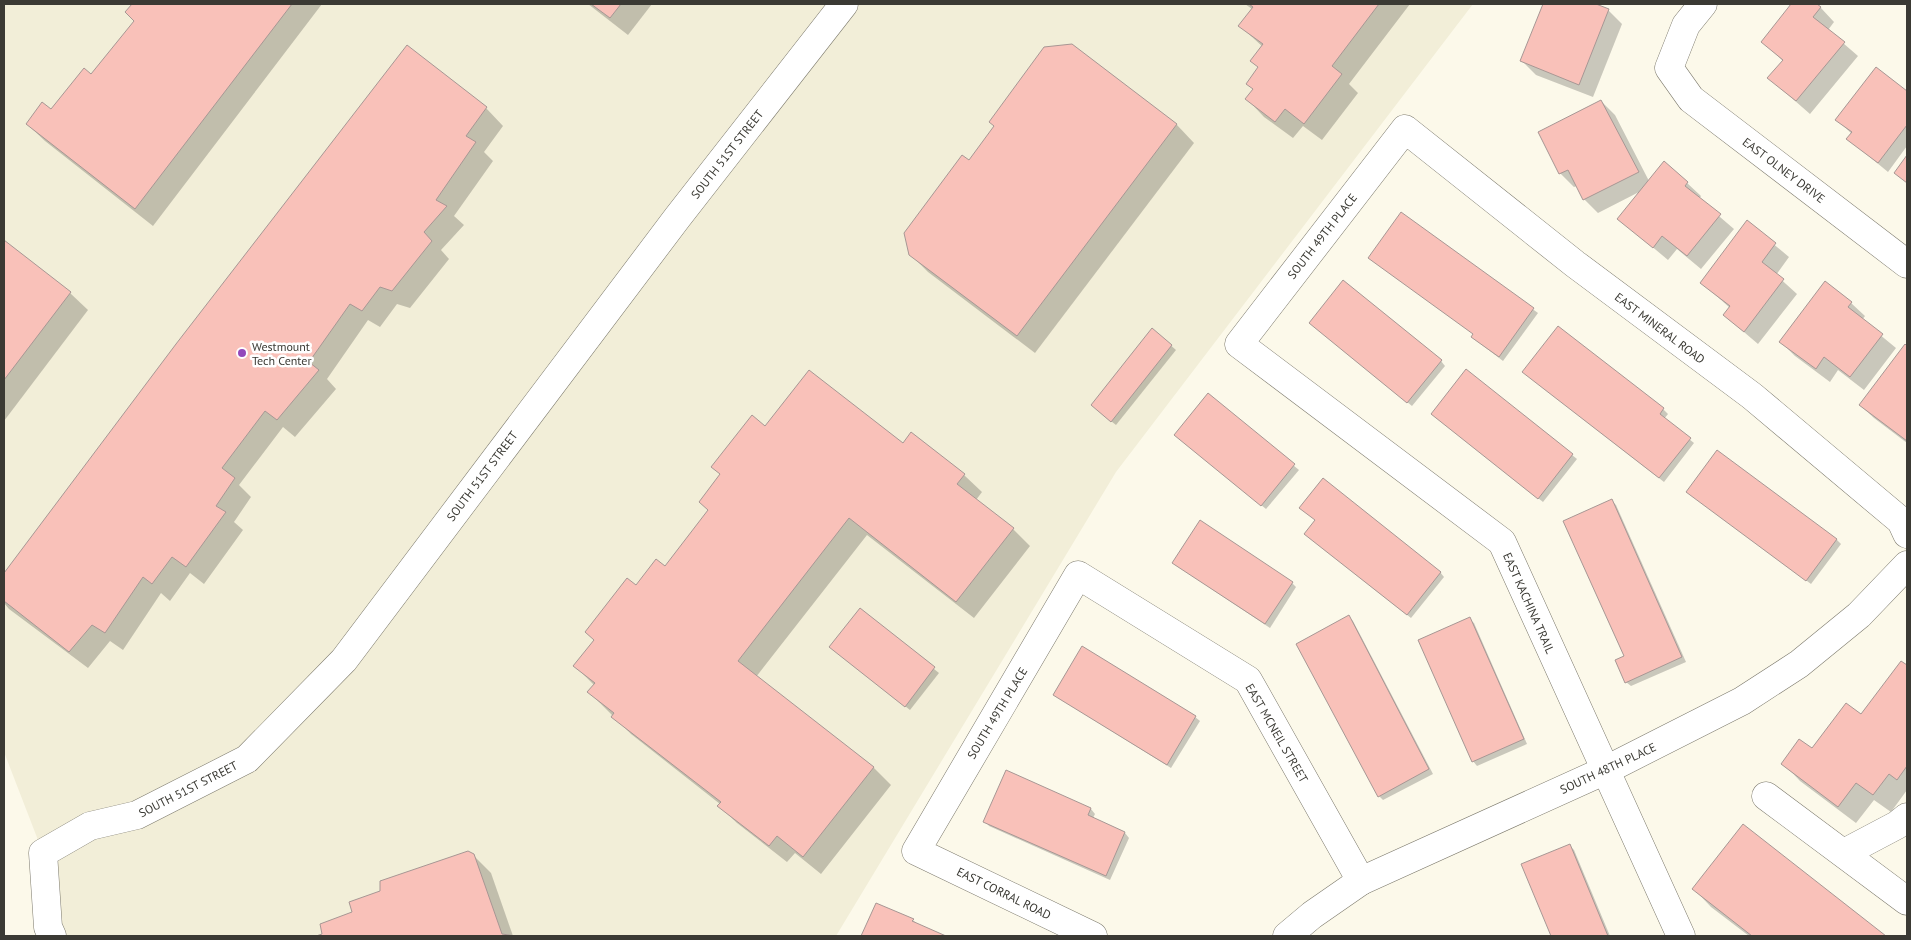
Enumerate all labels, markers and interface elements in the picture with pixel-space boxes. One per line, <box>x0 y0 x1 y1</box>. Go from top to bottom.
street label: SOUTH 51ST STREET <box>688 106 767 202</box>
street label: EAST OLNEY DRIVE <box>1740 134 1828 206</box>
street label: SOUTH 49TH PLACE <box>1284 190 1360 282</box>
street label: EAST MINERAL ROAD <box>1612 289 1708 367</box>
place label: Westmount Tech Center <box>252 339 311 368</box>
marker: Westmount Tech Center <box>236 347 248 359</box>
street label: SOUTH 51ST STREET <box>443 428 521 524</box>
street label: EAST KACHINA TRAIL <box>1500 550 1558 656</box>
street label: SOUTH 49TH PLACE <box>964 664 1030 762</box>
street label: EAST MCNEIL STREET <box>1242 681 1312 786</box>
street label: SOUTH 48TH PLACE <box>1558 739 1658 797</box>
street label: SOUTH 51ST STREET <box>136 757 240 820</box>
street label: EAST CORRAL ROAD <box>954 864 1054 922</box>

